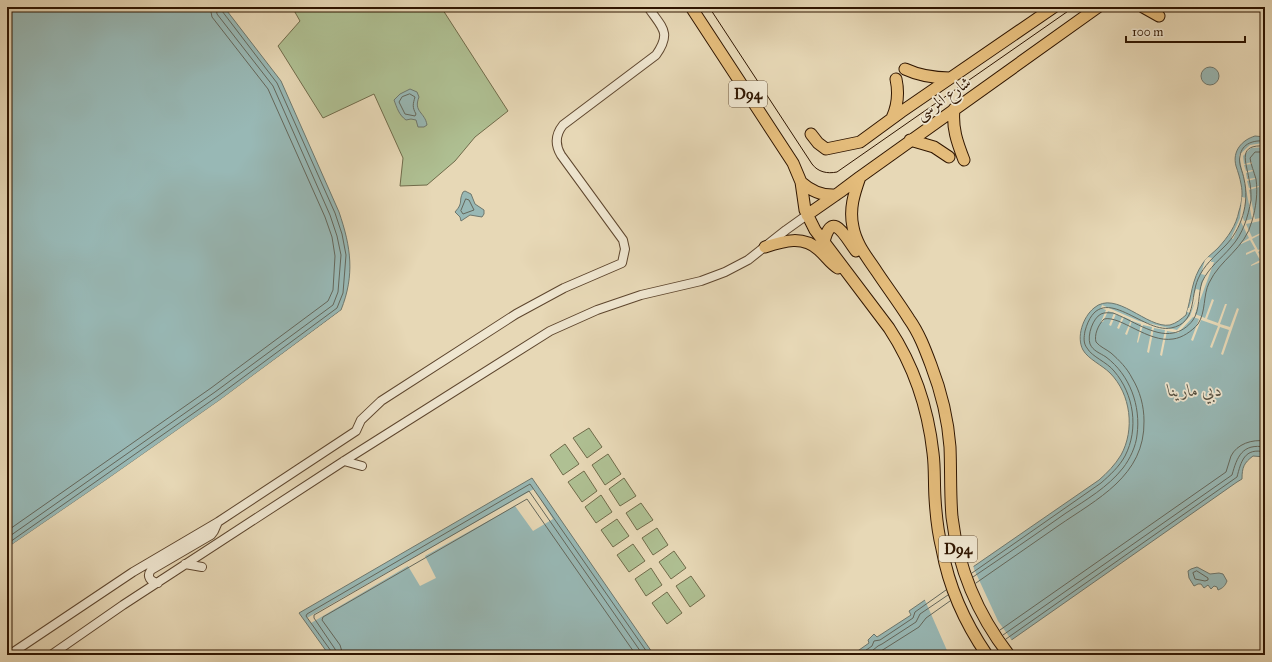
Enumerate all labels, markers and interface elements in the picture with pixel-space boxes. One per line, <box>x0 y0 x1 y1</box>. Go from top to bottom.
scale bar <box>1126 18 1245 44</box>
text: 100 m <box>1132 25 1163 39</box>
street label: شارع المرسى <box>912 72 977 127</box>
road number: D94 <box>729 81 767 107</box>
water label: دبي مارينا <box>1166 380 1222 405</box>
road number: D94 <box>939 536 977 562</box>

